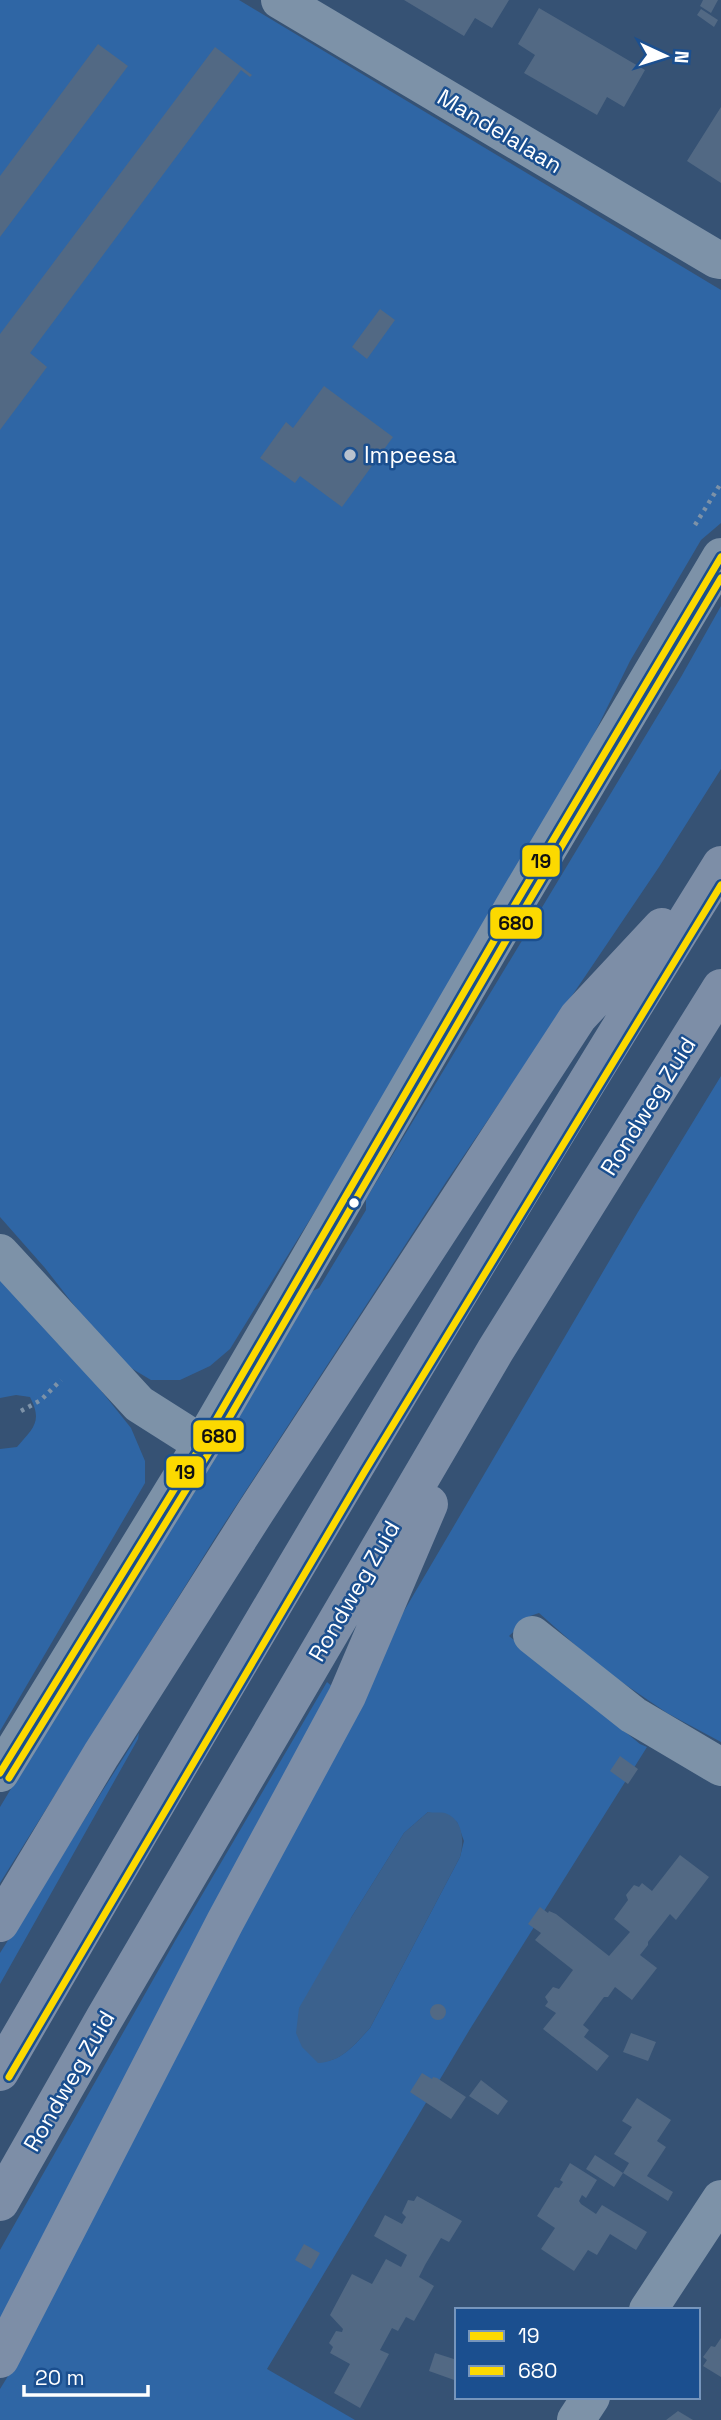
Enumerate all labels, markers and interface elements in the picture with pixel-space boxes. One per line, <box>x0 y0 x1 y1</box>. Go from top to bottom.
north arrow <box>630 21 700 91</box>
text: N <box>669 50 694 64</box>
street label: Mandelalaan <box>432 82 568 180</box>
place label: Impeesa <box>364 440 457 470</box>
marker: Impeesa <box>342 447 358 463</box>
line badge: 19 <box>521 844 561 878</box>
text: 19 <box>531 849 551 874</box>
line badge: 680 <box>489 906 543 940</box>
text: 680 <box>498 911 534 936</box>
street label: Rondweg Zuid <box>593 1031 703 1181</box>
unlabelled marker <box>347 1196 361 1210</box>
line badge: 680 <box>192 1419 245 1453</box>
text: 680 <box>201 1424 237 1449</box>
line badge: 19 <box>165 1455 205 1489</box>
text: 19 <box>175 1460 195 1485</box>
street label: Rondweg Zuid <box>302 1515 406 1667</box>
street label: Rondweg Zuid <box>17 2005 121 2157</box>
legend <box>455 2308 700 2399</box>
text: 19 <box>518 2322 540 2349</box>
scale bar <box>24 2354 149 2398</box>
text: 680 <box>518 2357 557 2384</box>
text: 20 m <box>35 2364 85 2391</box>

